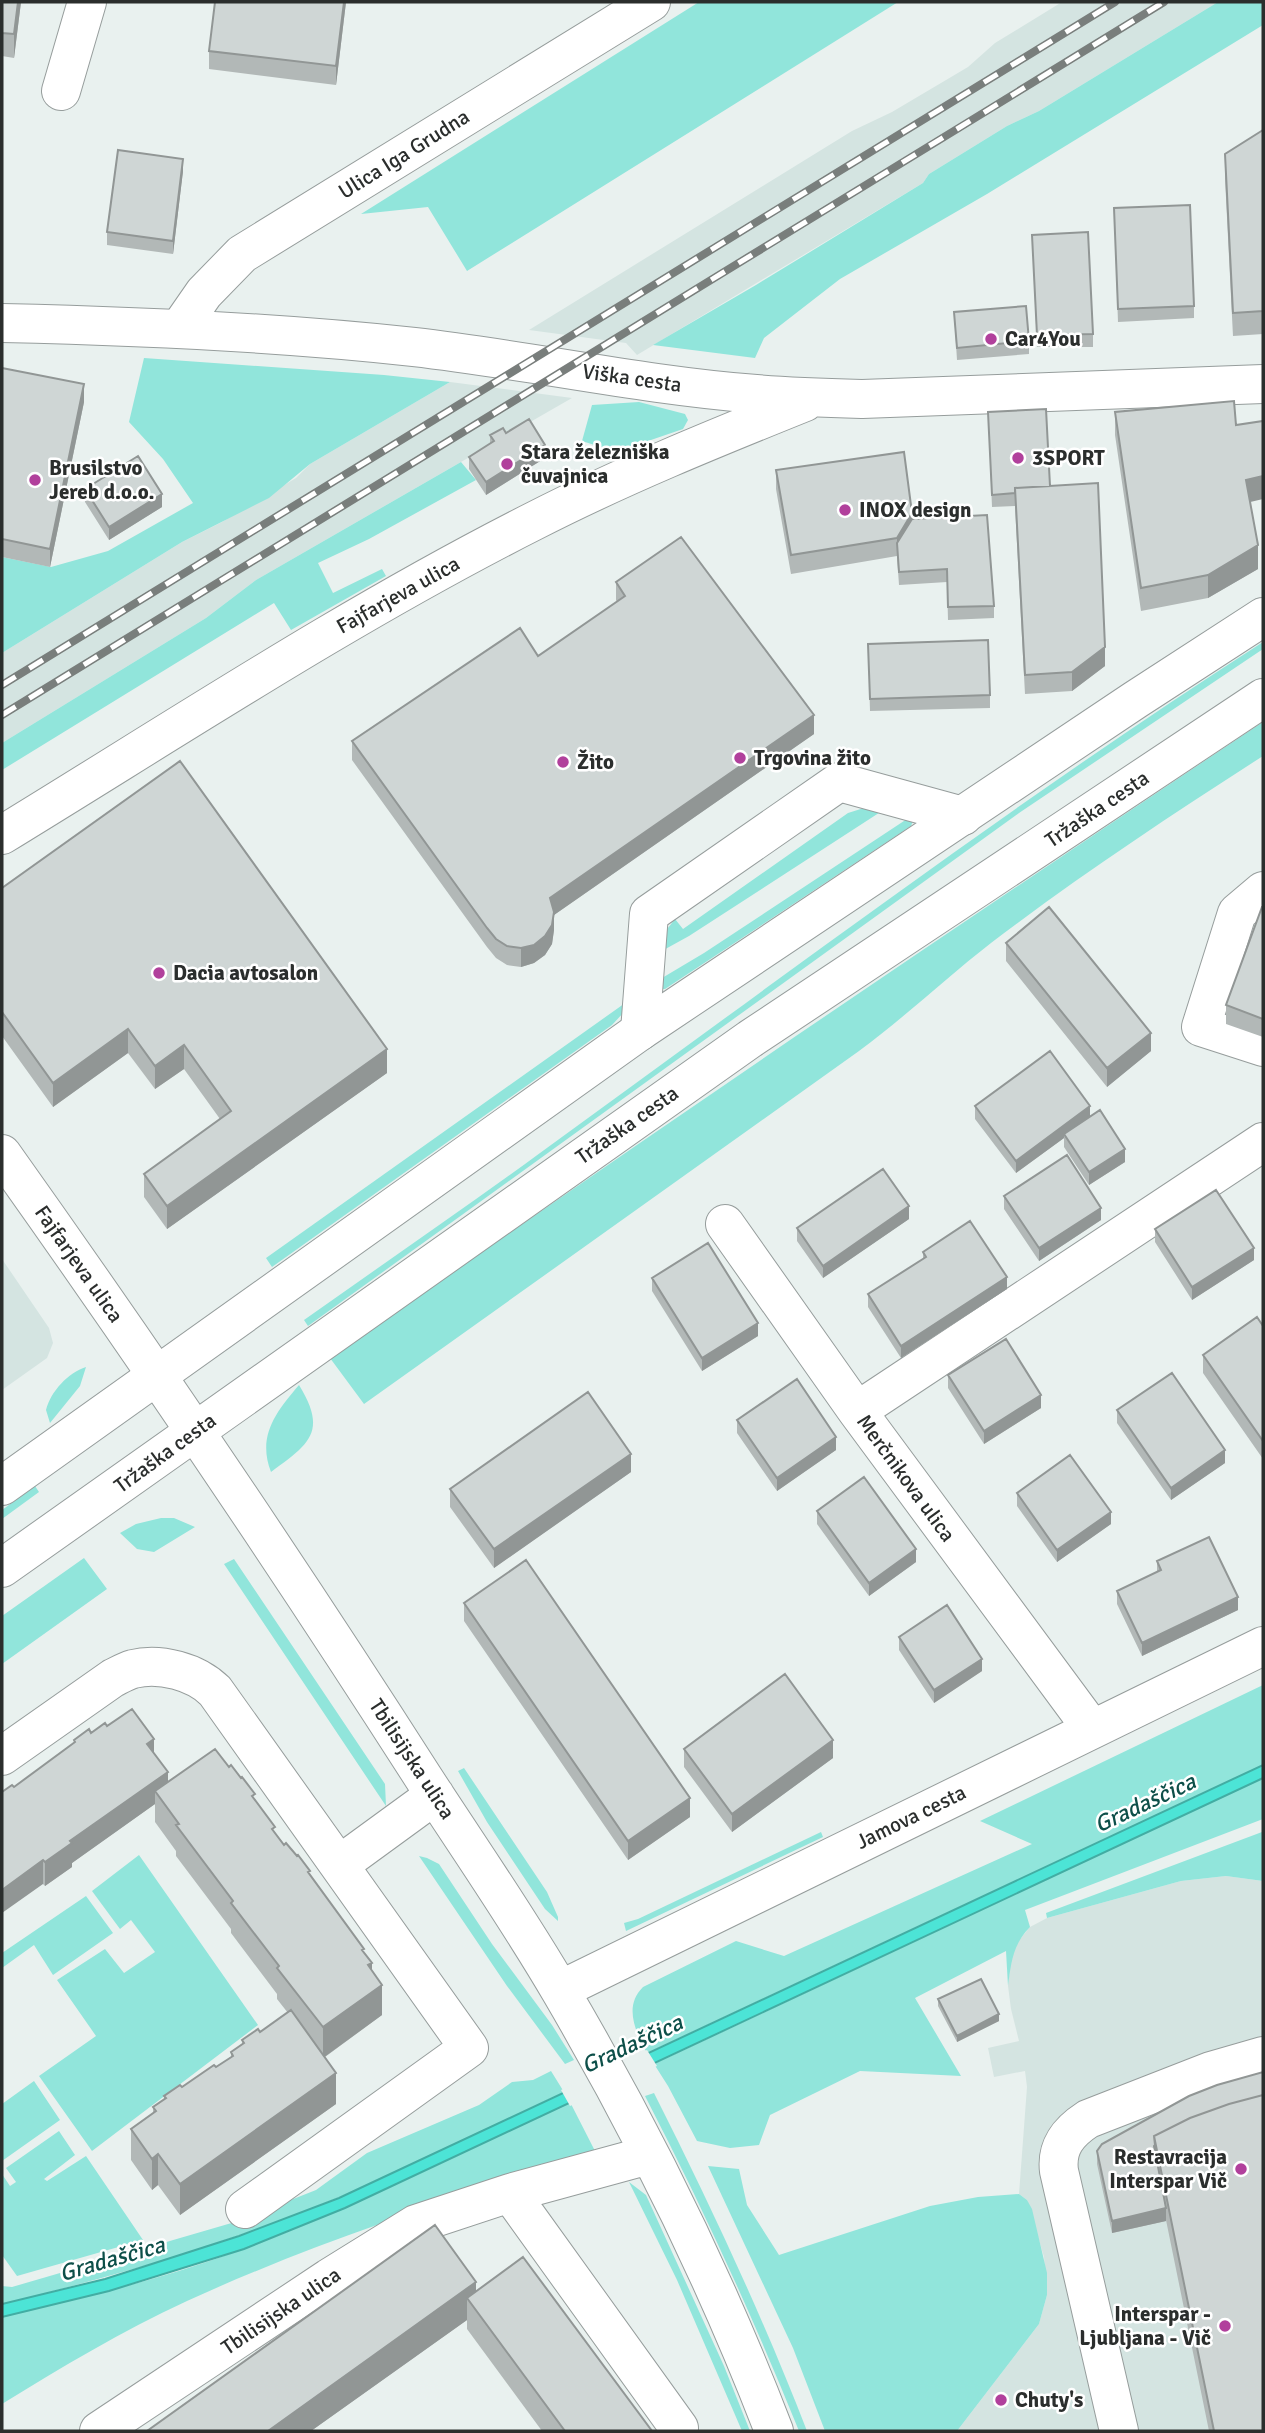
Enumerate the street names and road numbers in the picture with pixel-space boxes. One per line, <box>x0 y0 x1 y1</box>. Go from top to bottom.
street label: Ulica Iga Grudna <box>334 103 474 205</box>
street label: Viška cesta <box>581 358 683 398</box>
street label: Fajfarjeva ulica <box>332 550 464 640</box>
street label: Tržaška cesta <box>1040 765 1154 853</box>
street label: Tržaška cesta <box>571 1080 683 1170</box>
street label: Fajfarjeva ulica <box>29 1200 129 1328</box>
street label: Tržaška cesta <box>109 1407 221 1499</box>
street label: Merčnikova ulica <box>851 1409 961 1547</box>
street label: Tbilisijska ulica <box>363 1694 461 1824</box>
street label: Jamova cesta <box>852 1779 970 1855</box>
street label: Tbilisijska ulica <box>216 2262 346 2360</box>

